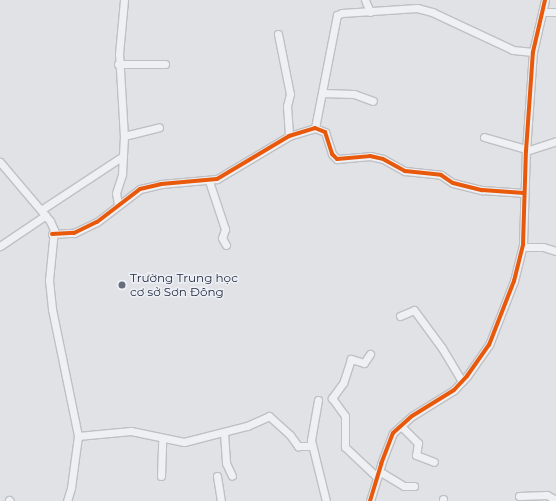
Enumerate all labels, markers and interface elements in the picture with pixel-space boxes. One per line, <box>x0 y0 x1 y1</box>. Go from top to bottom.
place label: Trường Trung học cơ sở Sơn Đông <box>130 271 238 299</box>
marker: Trường Trung học cơ sở Sơn Đông <box>117 280 127 290</box>

